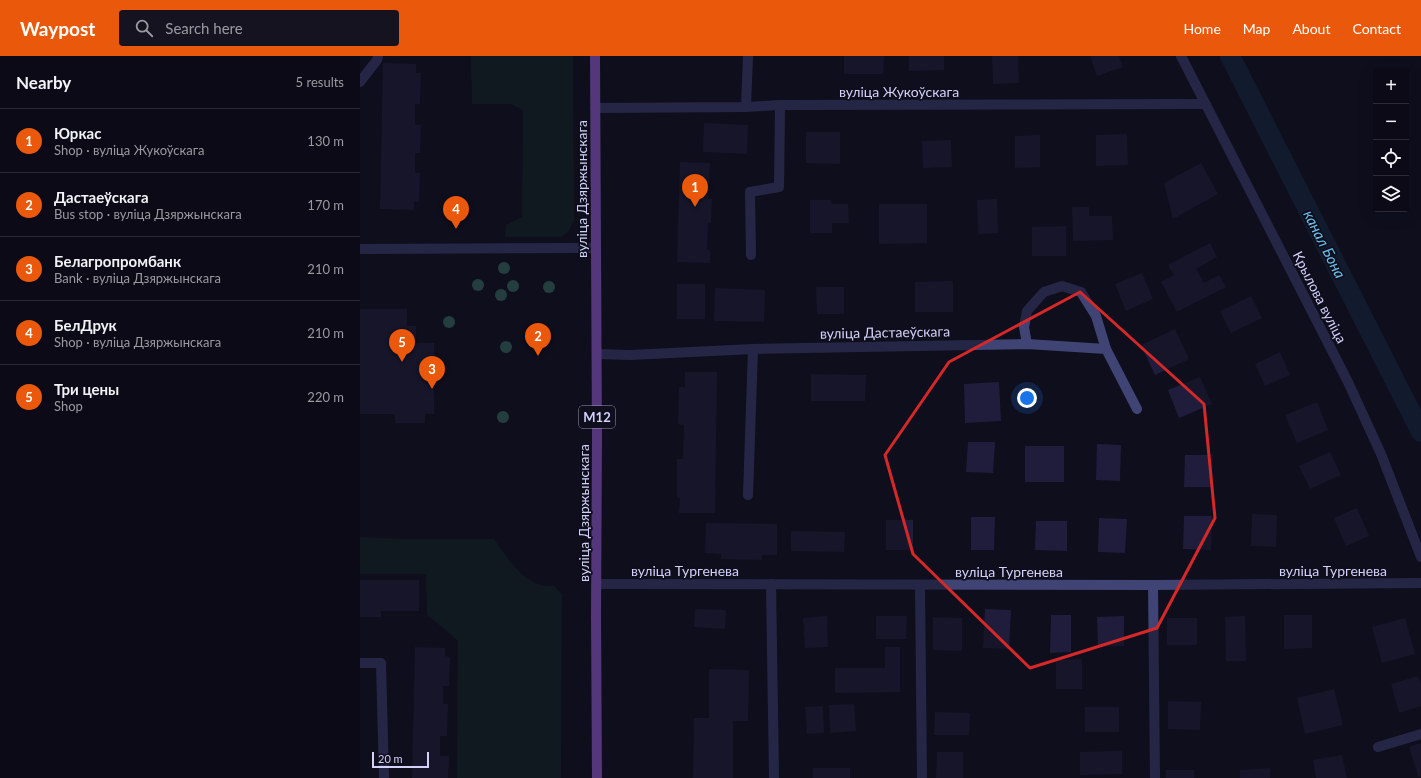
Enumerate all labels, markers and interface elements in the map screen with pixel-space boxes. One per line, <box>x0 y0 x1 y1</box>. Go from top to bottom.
search box <box>119 10 399 46</box>
text: Waypost <box>20 17 95 40</box>
icon: search <box>133 17 155 39</box>
text: Search here <box>165 19 243 37</box>
text: Home <box>1183 20 1221 37</box>
text: Map <box>1243 20 1270 37</box>
text: About <box>1292 20 1330 37</box>
text: Contact <box>1352 20 1401 37</box>
map controls <box>1373 68 1409 212</box>
button: + <box>1373 68 1409 104</box>
text: Nearby <box>16 72 71 93</box>
text: 5 results <box>296 74 344 90</box>
street label: вуліца Жукоўскага <box>839 83 959 100</box>
button: − <box>1373 104 1409 140</box>
street label: вуліца Дзяржынскага <box>573 120 590 258</box>
text: Юркас <box>54 124 101 142</box>
text: 1 <box>25 133 33 149</box>
text: 130 m <box>307 133 344 149</box>
button: locate <box>1373 140 1409 176</box>
text: Shop · вуліца Жукоўскага <box>54 142 205 158</box>
pin: 1 <box>682 174 708 207</box>
button: layers <box>1373 176 1409 212</box>
text: Дастаеўскага <box>54 188 149 206</box>
pin: 4 <box>443 196 469 229</box>
text: 2 <box>25 197 33 213</box>
text: 170 m <box>307 197 344 213</box>
text: Bus stop · вуліца Дзяржынскага <box>54 206 242 222</box>
water label: канал Бона <box>1300 207 1350 281</box>
street label: Крылова вуліца <box>1289 248 1351 346</box>
text: Белагропромбанк <box>54 252 181 270</box>
text: 3 <box>25 261 33 277</box>
text: 210 m <box>307 261 344 277</box>
text: Bank · вуліца Дзяржынскага <box>54 270 221 286</box>
text: БелДрук <box>54 316 117 334</box>
street label: вуліца Дастаеўскага <box>820 322 950 342</box>
pin: 2 <box>525 323 551 356</box>
text: 4 <box>25 325 33 341</box>
text: 210 m <box>307 325 344 341</box>
pin: 5 <box>389 329 415 362</box>
text: Shop · вуліца Дзяржынскага <box>54 334 221 350</box>
pin: 3 <box>419 356 445 389</box>
text: Три цены <box>54 380 119 398</box>
your location <box>1017 388 1037 408</box>
text: 5 <box>25 389 33 405</box>
text: 220 m <box>307 389 344 405</box>
text: Shop <box>54 398 83 414</box>
road number: М12 <box>579 406 615 428</box>
street label: вуліца Дзяржынскага <box>575 444 592 582</box>
street label: вуліца Тургенева <box>631 562 739 579</box>
street label: вуліца Тургенева <box>1279 562 1387 579</box>
street label: вуліца Тургенева <box>955 563 1063 580</box>
scale bar <box>372 750 429 769</box>
text: 20 m <box>378 752 403 765</box>

